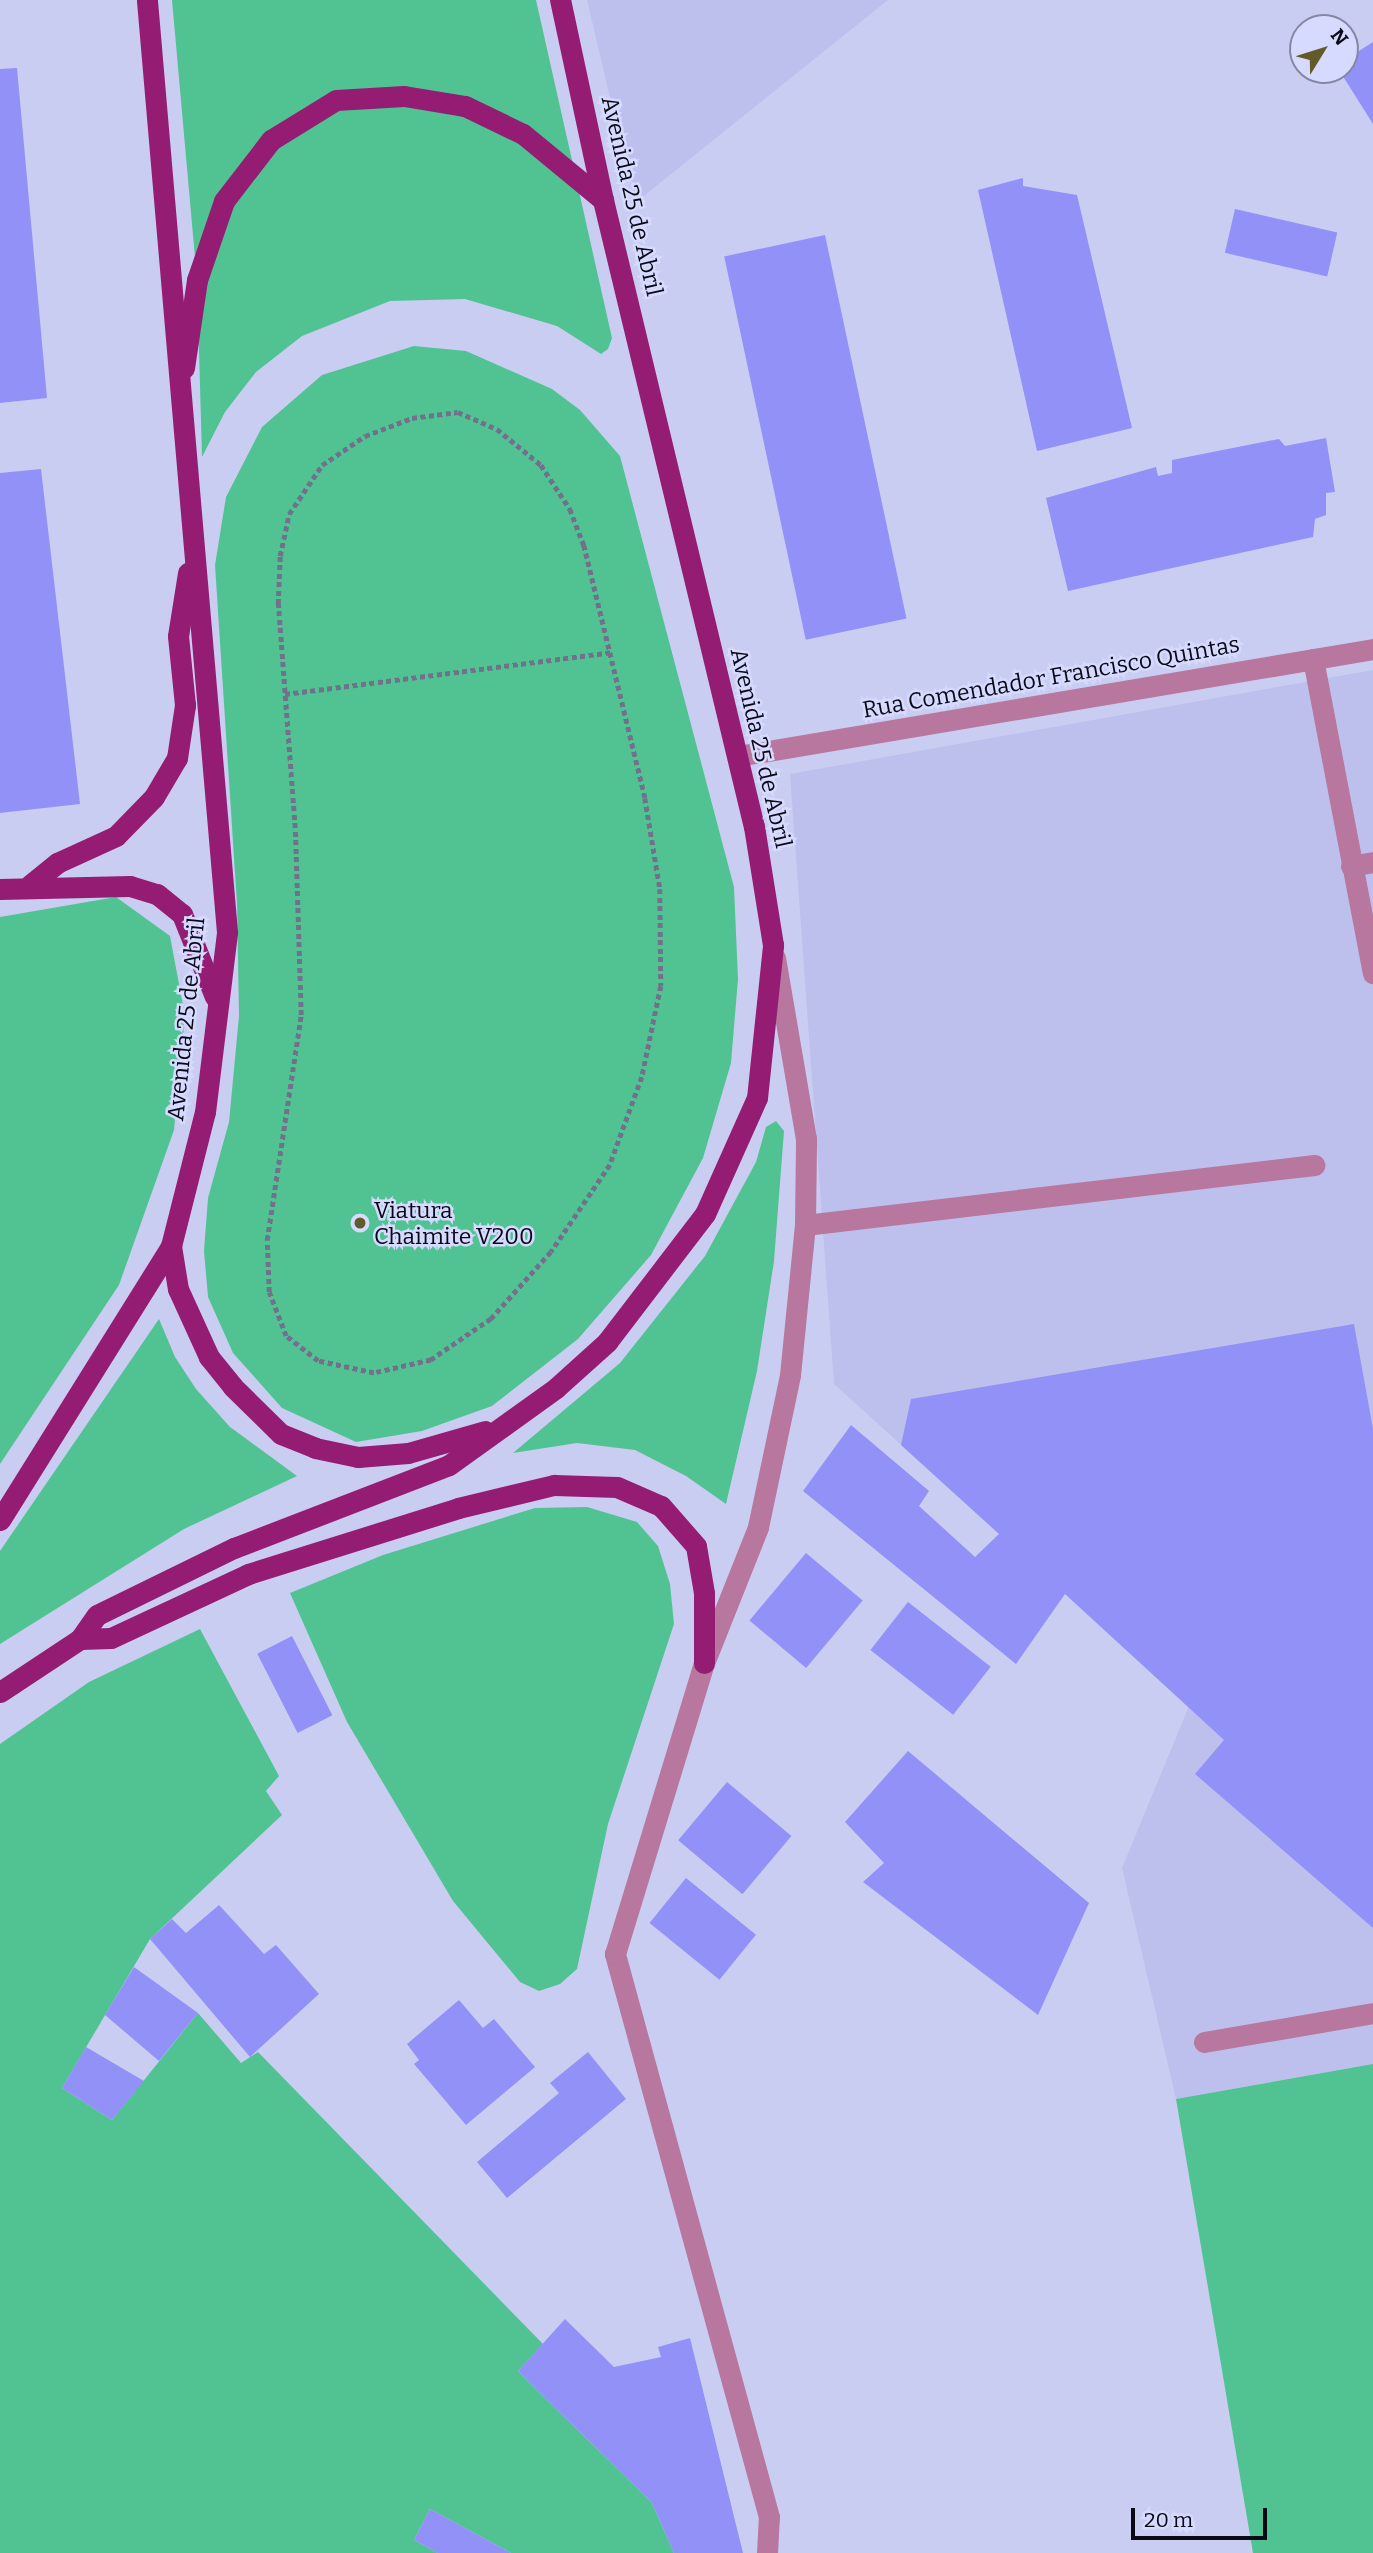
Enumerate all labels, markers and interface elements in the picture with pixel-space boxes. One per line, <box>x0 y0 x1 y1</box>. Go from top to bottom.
north arrow <box>1289 14 1359 84</box>
text: N <box>1326 24 1353 50</box>
street label: Avenida 25 de Abril <box>596 93 668 299</box>
street label: Rua Comendador Francisco Quintas <box>860 630 1242 724</box>
street label: Avenida 25 de Abril <box>725 645 797 851</box>
street label: Avenida 25 de Abril <box>162 916 210 1122</box>
place label: Viatura Chaimite V200 <box>374 1196 534 1250</box>
marker: Viatura Chaimite V200 <box>352 1215 368 1231</box>
scale bar <box>1135 2494 1272 2538</box>
text: 20 m <box>1144 2507 1193 2533</box>

